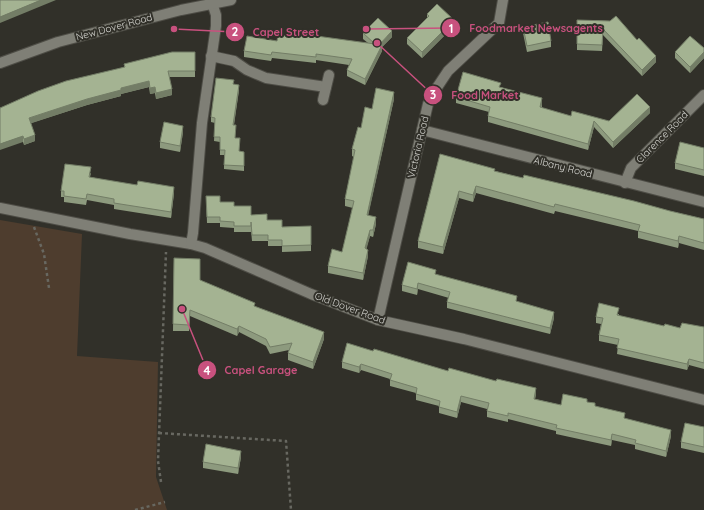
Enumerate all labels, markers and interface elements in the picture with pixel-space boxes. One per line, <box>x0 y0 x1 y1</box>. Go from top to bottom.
street label: New Dover Road <box>74 11 154 43</box>
callout: Foodmarket Newsagents <box>441 17 610 40</box>
callout: Capel Street <box>225 21 327 44</box>
text: 1 <box>449 21 453 36</box>
text: Foodmarket Newsagents <box>469 21 603 35</box>
text: 2 <box>232 24 239 39</box>
text: Capel Street <box>253 25 319 39</box>
callout: Food Market <box>423 83 526 106</box>
text: 3 <box>430 87 436 102</box>
text: Food Market <box>451 88 519 102</box>
street label: Clarence Road <box>633 108 691 166</box>
street label: Victoria Road <box>405 115 431 179</box>
street label: Albany Road <box>532 153 594 181</box>
street label: Old Dover Road <box>313 289 387 327</box>
callout: Capel Garage <box>197 359 306 382</box>
text: 4 <box>203 363 211 378</box>
text: Capel Garage <box>225 363 298 377</box>

